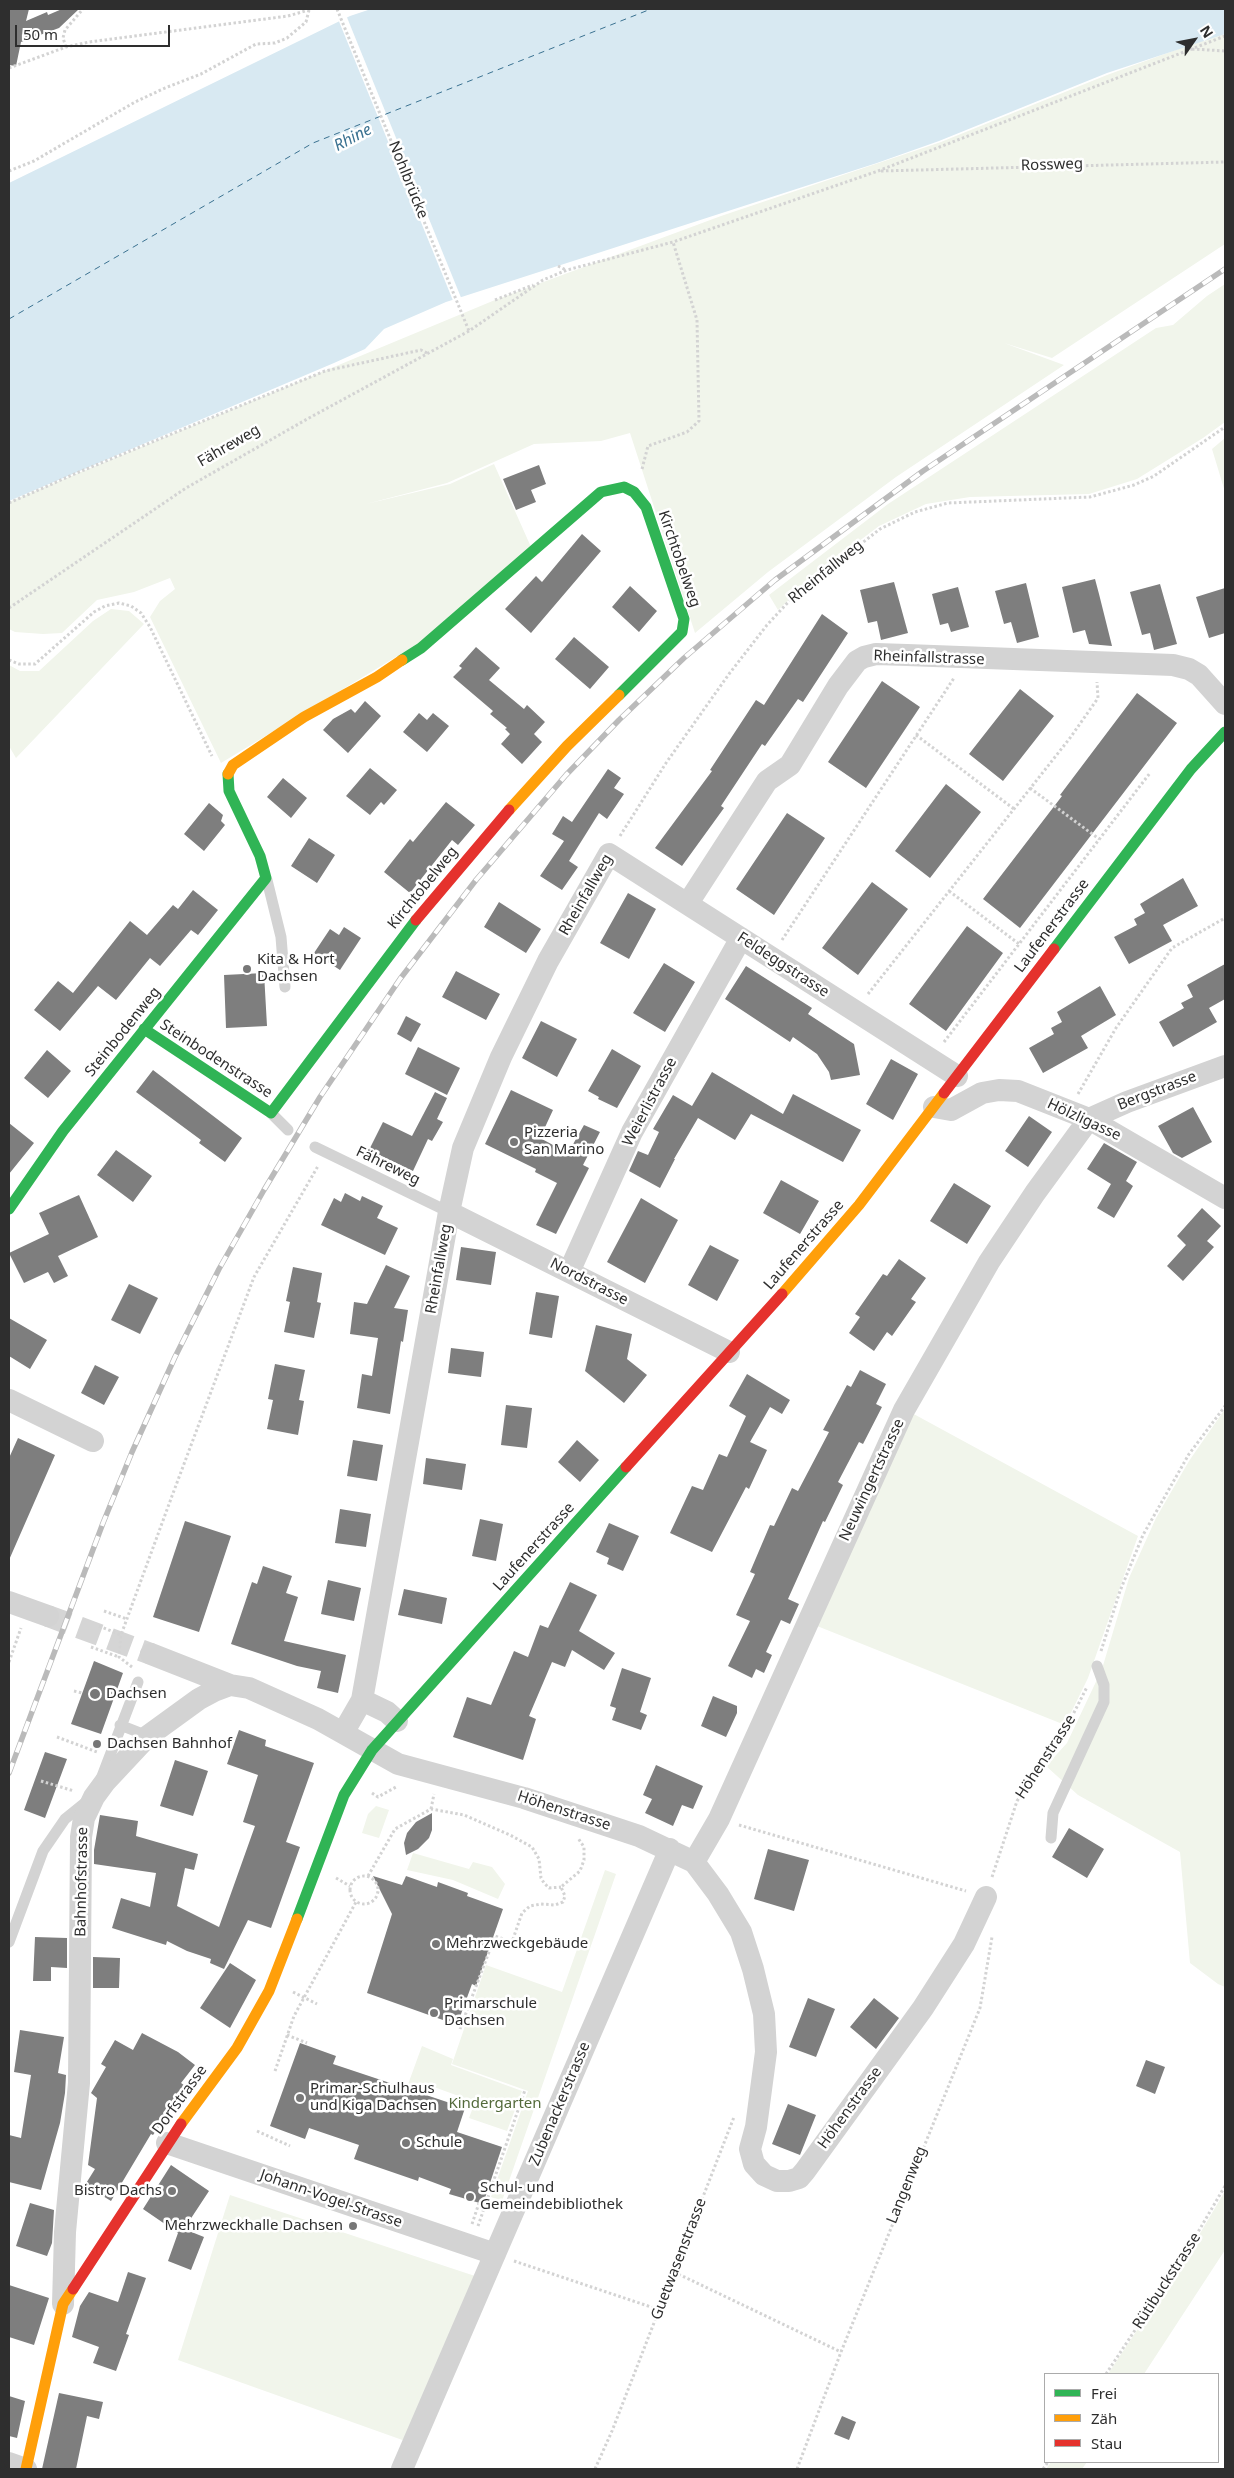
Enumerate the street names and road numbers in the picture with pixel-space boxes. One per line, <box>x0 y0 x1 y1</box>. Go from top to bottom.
street label: Nohlbrücke <box>384 139 432 221</box>
street label: Rossweg <box>1021 155 1083 175</box>
street label: Fähreweg <box>195 421 263 471</box>
street label: Kirchtobelweg <box>654 508 704 610</box>
street label: Rheinfallweg <box>785 536 867 608</box>
street label: Rheinfallstrasse <box>873 647 985 669</box>
street label: Kirchtobelweg <box>384 843 462 933</box>
street label: Rheinfallweg <box>555 851 617 939</box>
street label: Laufenerstrasse <box>1011 876 1093 976</box>
street label: Feldeggstrasse <box>734 929 832 1001</box>
street label: Steinbodenweg <box>81 984 165 1080</box>
street label: Steinbodenstrasse <box>156 1016 276 1102</box>
street label: Weierlistrasse <box>619 1054 681 1150</box>
street label: Bergstrasse <box>1115 1068 1199 1114</box>
street label: Hölzligasse <box>1044 1095 1124 1145</box>
street label: Fähreweg <box>353 1143 423 1189</box>
street label: Laufenerstrasse <box>760 1197 848 1293</box>
street label: Rheinfallweg <box>422 1223 456 1315</box>
street label: Nordstrasse <box>547 1255 631 1309</box>
street label: Neuwingertstrasse <box>836 1416 908 1544</box>
street label: Laufenerstrasse <box>490 1499 578 1595</box>
street label: Höhenstrasse <box>1012 1711 1080 1803</box>
street label: Höhenstrasse <box>515 1787 613 1835</box>
street label: Bahnhofstrasse <box>72 1827 92 1937</box>
street label: Zubenackerstrasse <box>526 2039 594 2169</box>
street label: Dorfstrasse <box>149 2062 211 2138</box>
street label: Höhenstrasse <box>814 2064 886 2152</box>
street label: Langenweg <box>883 2144 931 2226</box>
street label: Johann-Vogel-Strasse <box>258 2166 404 2232</box>
street label: Guetwasenstrasse <box>647 2196 711 2322</box>
street label: Rütibuckstrasse <box>1129 2229 1205 2333</box>

